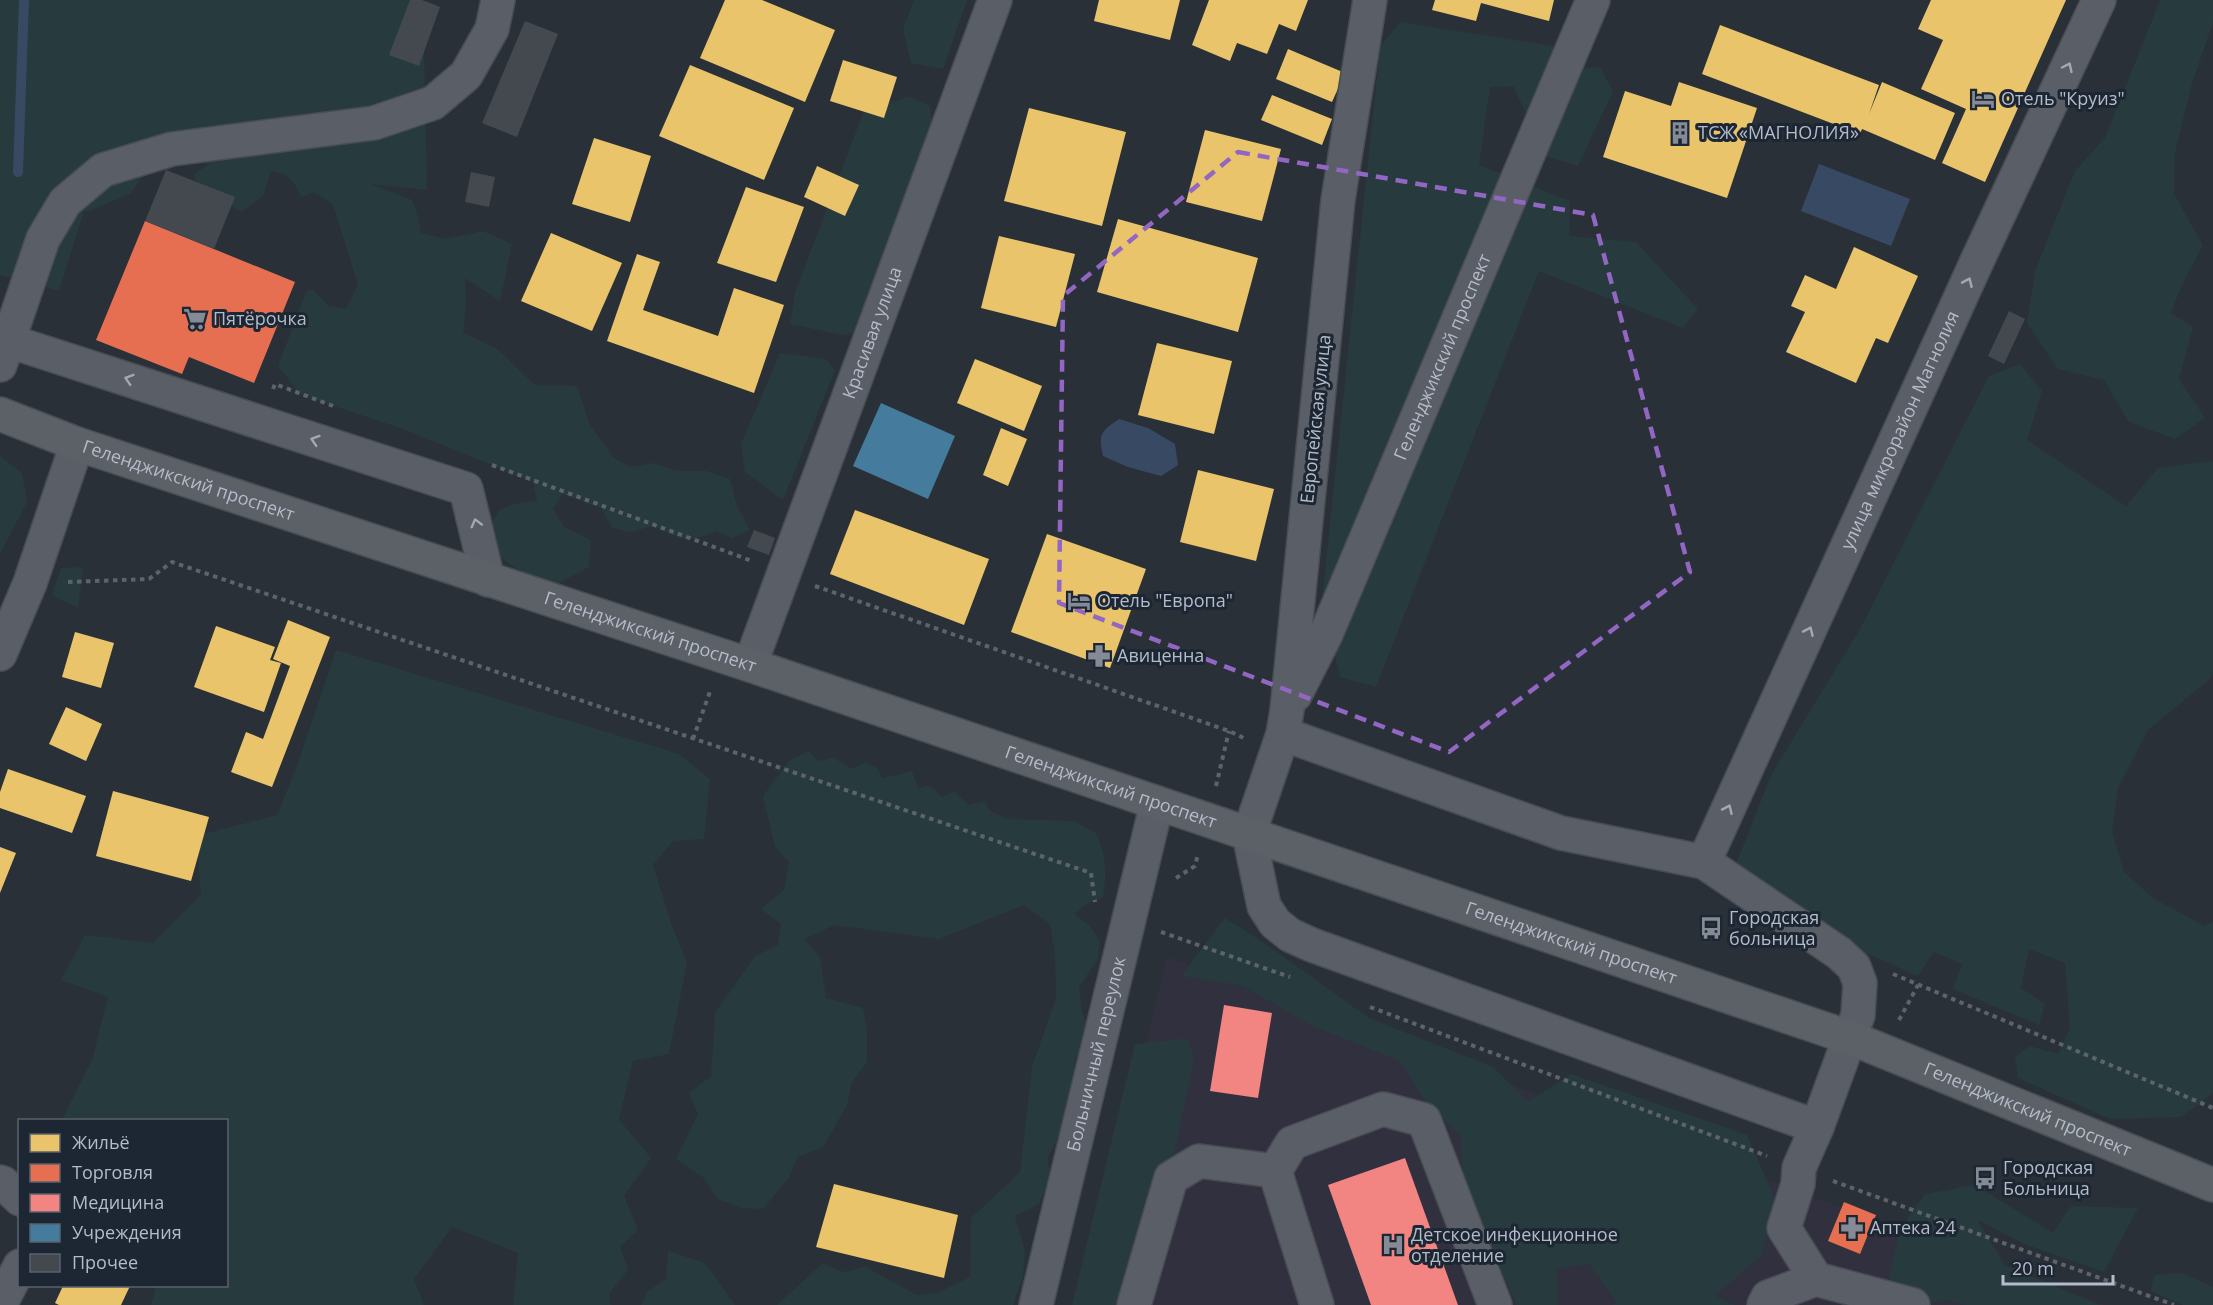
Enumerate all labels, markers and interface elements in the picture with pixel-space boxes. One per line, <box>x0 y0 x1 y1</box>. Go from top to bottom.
one-way arrow <box>2061 62 2073 73</box>
hotel icon: Отель "Круиз" <box>1970 86 1996 112</box>
place label: Отель "Круиз" <box>2001 86 2125 110</box>
building icon: ТСЖ «МАГНОЛИЯ» <box>1667 120 1693 146</box>
place label: ТСЖ «МАГНОЛИЯ» <box>1698 120 1859 144</box>
street label: Геленджикский проспект <box>1388 249 1496 464</box>
street label: Красивая улица <box>836 263 907 402</box>
one-way arrow <box>1960 277 1972 288</box>
supermarket icon: Пятёрочка <box>182 306 208 332</box>
place label: Пятёрочка <box>213 306 307 330</box>
street label: улица микрорайон Магнолия <box>1834 307 1964 553</box>
street label: Европейская улица <box>1294 333 1336 504</box>
one-way arrow <box>124 374 135 387</box>
street label: Геленджикский проспект <box>80 434 298 526</box>
one-way arrow <box>310 434 320 447</box>
one-way arrow <box>470 518 483 528</box>
street label: Геленджикский проспект <box>541 585 760 677</box>
hotel icon: Отель "Европа" <box>1066 588 1092 614</box>
place label: Отель "Европа" <box>1097 588 1233 612</box>
one-way arrow <box>1801 627 1813 638</box>
pharmacy icon: Авиценна <box>1086 643 1112 669</box>
place label: Авиценна <box>1117 643 1204 667</box>
street label: Геленджикский проспект <box>1002 739 1221 833</box>
one-way arrow <box>1721 804 1733 815</box>
street label: Геленджикский проспект <box>1463 895 1681 989</box>
place label: Городская больница <box>1729 905 1819 950</box>
bus stop icon: Городская больница <box>1698 915 1724 941</box>
street label: Больничный переулок <box>1060 953 1131 1154</box>
street label: Геленджикский проспект <box>1921 1056 2136 1162</box>
legend <box>18 1119 228 1287</box>
text: Жильё <box>72 1130 130 1154</box>
place label: Городская Больница <box>2003 1155 2093 1200</box>
text: Торговля <box>72 1160 153 1184</box>
bus stop icon: Городская Больница <box>1972 1165 1998 1191</box>
text: Медицина <box>72 1190 164 1214</box>
pharmacy icon: Аптека 24 <box>1839 1215 1865 1241</box>
place label: Аптека 24 <box>1870 1215 1956 1239</box>
text: Учреждения <box>72 1220 182 1244</box>
place label: Детское инфекционное отделение <box>1411 1222 1618 1267</box>
hospital icon: Детское инфекционное отделение <box>1380 1232 1406 1258</box>
scale bar <box>2003 1248 2112 1286</box>
text: Прочее <box>72 1250 138 1274</box>
text: 20 m <box>2012 1256 2054 1280</box>

